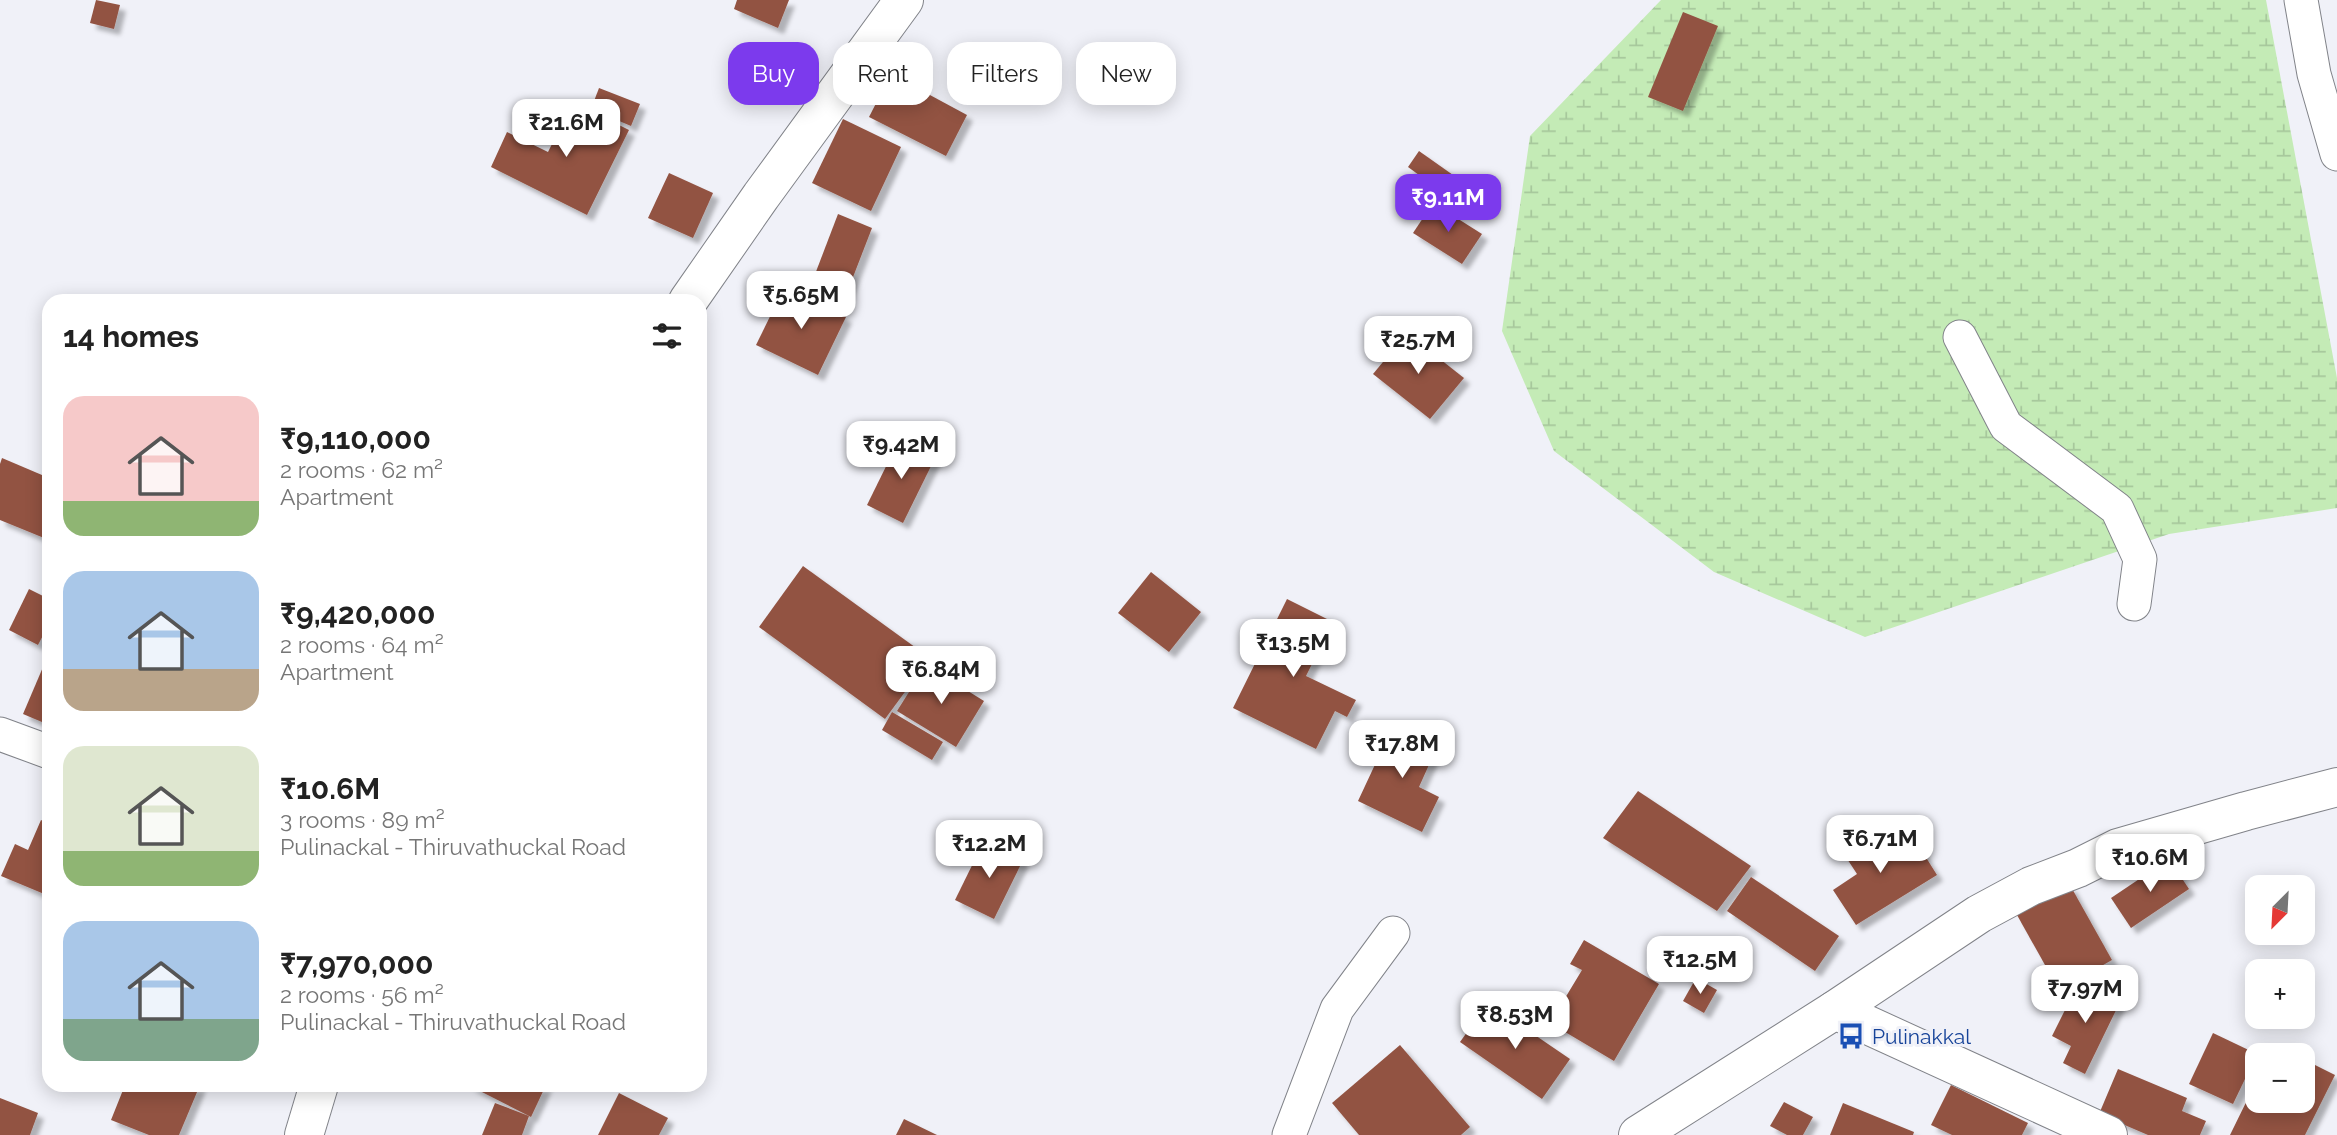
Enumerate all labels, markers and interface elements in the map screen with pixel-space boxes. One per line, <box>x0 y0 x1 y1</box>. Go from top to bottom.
chip: Buy <box>728 42 819 105</box>
chip: Rent <box>833 42 933 105</box>
chip: Filters <box>947 42 1062 105</box>
chip: New <box>1076 42 1176 105</box>
pin: ₹21.6M <box>509 100 623 159</box>
text: ₹21.6M <box>528 108 604 135</box>
pin: ₹9.11M <box>1391 174 1505 234</box>
text: ₹9.11M <box>1411 183 1485 210</box>
pin: ₹5.65M <box>744 272 858 331</box>
text: ₹5.65M <box>763 280 839 307</box>
pin: ₹25.7M <box>1361 316 1475 376</box>
icon: filters <box>648 317 686 355</box>
text: 14 homes <box>63 319 199 354</box>
text: ₹25.7M <box>1380 325 1456 352</box>
text: ₹9,110,000 <box>280 421 431 456</box>
pin: ₹9.42M <box>844 421 958 481</box>
icon: home <box>119 424 203 508</box>
text: ₹9.42M <box>862 430 940 457</box>
text: 2 rooms · 62 m² <box>280 456 443 483</box>
text: Apartment <box>280 483 394 510</box>
text: ₹9,420,000 <box>280 596 435 631</box>
icon: home <box>119 599 203 683</box>
pin: ₹13.5M <box>1236 620 1350 679</box>
text: ₹13.5M <box>1256 628 1330 655</box>
text: 2 rooms · 64 m² <box>280 631 444 658</box>
pin: ₹6.84M <box>884 646 998 706</box>
text: ₹6.84M <box>902 655 980 682</box>
text: Apartment <box>280 658 394 685</box>
pin: ₹17.8M <box>1345 720 1459 780</box>
text: ₹17.8M <box>1365 729 1439 756</box>
text: ₹10.6M <box>280 771 380 806</box>
icon: home <box>119 774 203 858</box>
text: 3 rooms · 89 m² <box>280 806 445 833</box>
pin: ₹6.71M <box>1823 816 1937 875</box>
pin: ₹12.2M <box>932 820 1046 880</box>
text: ₹6.71M <box>1842 824 1918 851</box>
text: ₹12.2M <box>952 829 1026 856</box>
text: Pulinackal - Thiruvathuckal Road <box>280 833 626 860</box>
pin: ₹10.6M <box>2093 834 2207 894</box>
text: ₹10.6M <box>2112 843 2188 870</box>
north arrow <box>2245 875 2315 945</box>
map controls <box>2245 875 2315 1113</box>
pin: ₹12.5M <box>1643 936 1757 996</box>
text: ₹12.5M <box>1663 945 1737 972</box>
text: ₹7,970,000 <box>280 946 433 981</box>
icon: home <box>119 949 203 1033</box>
button: + <box>2245 959 2315 1029</box>
pin: ₹7.97M <box>2028 965 2142 1025</box>
text: ₹7.97M <box>2047 974 2123 1001</box>
text: 2 rooms · 56 m² <box>280 981 444 1008</box>
pin: ₹8.53M <box>1458 992 1572 1051</box>
text: ₹8.53M <box>1477 1000 1553 1027</box>
text: Pulinackal - Thiruvathuckal Road <box>280 1008 626 1035</box>
bus stop icon: Pulinakkal <box>1836 1021 1866 1051</box>
place label: Pulinakkal <box>1872 1024 1971 1049</box>
button: − <box>2245 1043 2315 1113</box>

